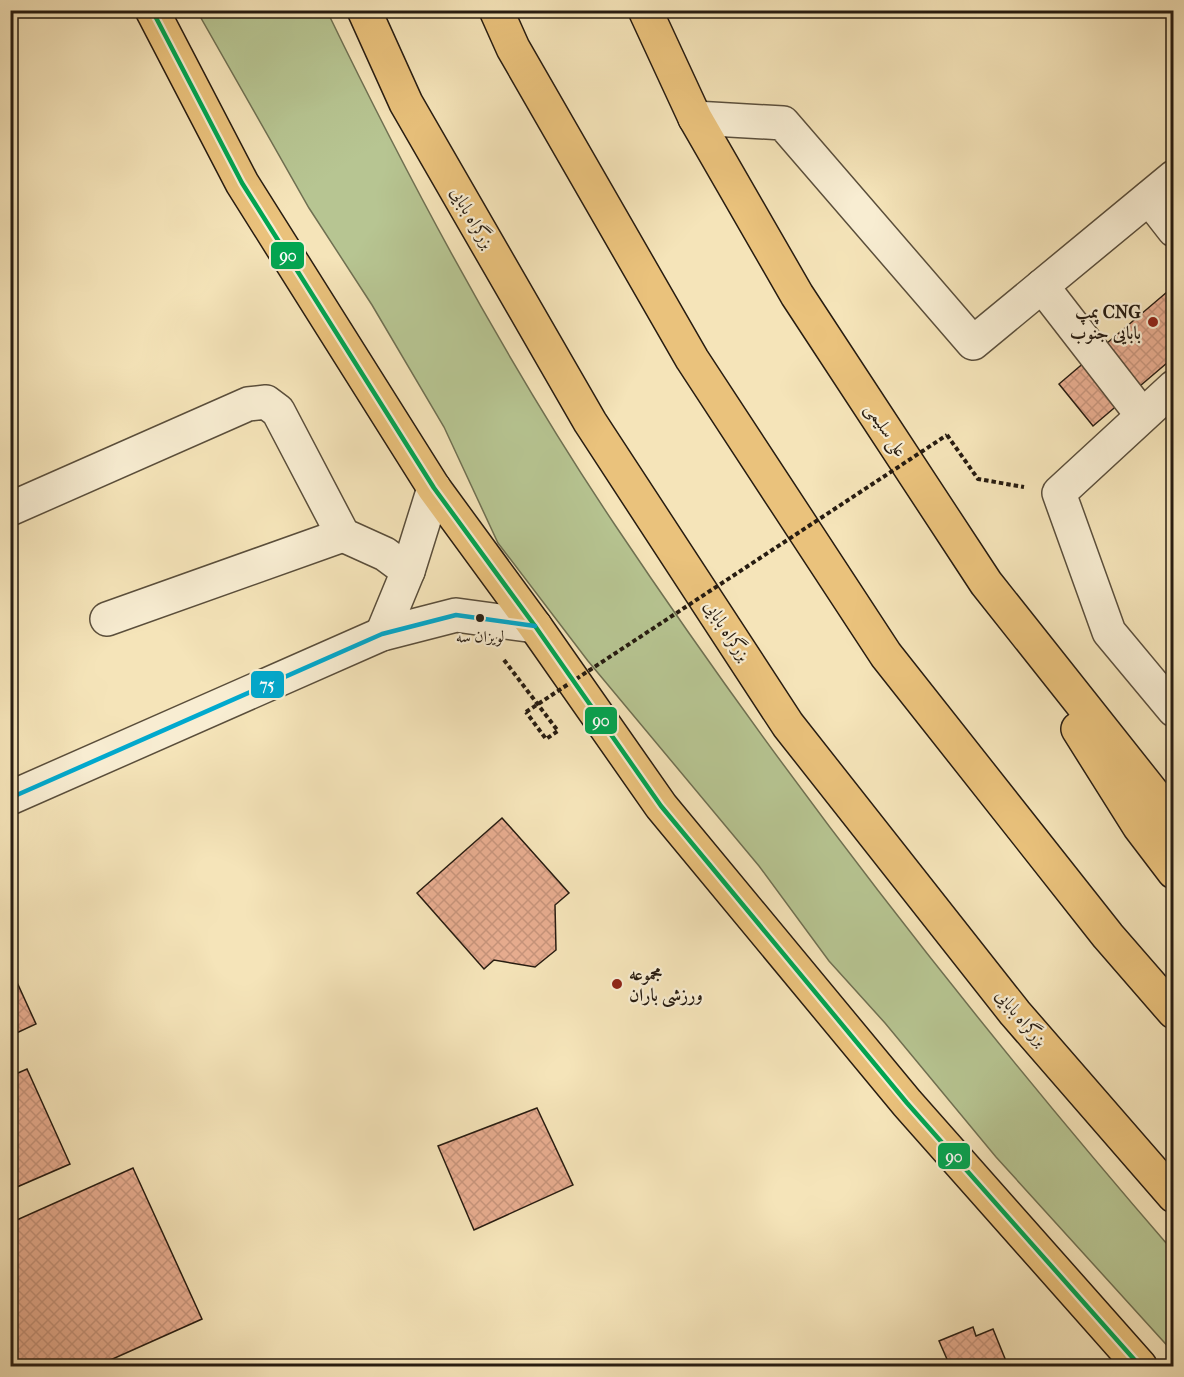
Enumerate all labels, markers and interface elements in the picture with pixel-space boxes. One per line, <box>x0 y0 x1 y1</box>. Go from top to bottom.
street label: بزرگراه بابایی <box>445 182 500 253</box>
line badge: 90 <box>270 241 305 270</box>
text: 90 <box>278 246 297 266</box>
place label: پمپ CNG بابایی جنوب <box>1070 302 1141 345</box>
marker: پمپ CNG بابایی جنوب <box>1146 315 1160 329</box>
street label: علی سلیمی <box>859 399 911 462</box>
street label: بزرگراه بابایی <box>699 596 756 666</box>
marker: لویزان سه <box>474 612 486 624</box>
place label: لویزان سه <box>456 627 504 647</box>
line badge: 75 <box>250 670 285 699</box>
text: 75 <box>259 675 274 694</box>
line badge: 90 <box>584 706 618 735</box>
text: 90 <box>591 711 610 731</box>
place label: مجموعه ورزشی باران <box>629 964 703 1008</box>
marker: مجموعه ورزشی باران <box>610 977 624 991</box>
street label: بزرگراه بابایی <box>990 984 1053 1052</box>
line badge: 90 <box>937 1142 971 1170</box>
text: 90 <box>944 1147 963 1167</box>

